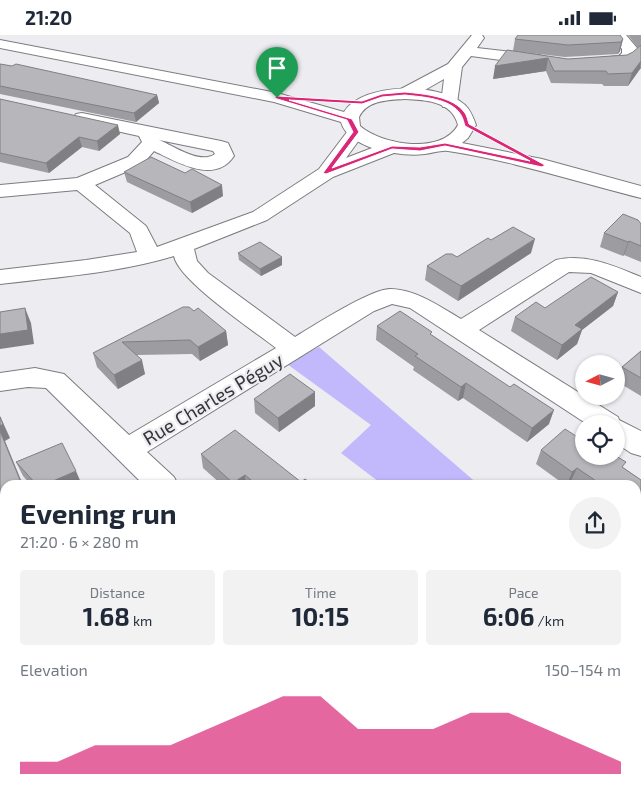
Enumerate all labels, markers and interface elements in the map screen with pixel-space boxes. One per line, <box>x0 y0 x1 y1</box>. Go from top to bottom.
text: 21:20 <box>25 6 72 29</box>
pin <box>256 47 298 98</box>
icon: arrive <box>263 54 291 82</box>
street label: Rue Charles Péguy <box>138 348 287 449</box>
north arrow <box>575 355 625 405</box>
map controls <box>575 355 625 465</box>
button: locate <box>575 415 625 465</box>
text: Evening run <box>20 496 177 530</box>
button: share <box>569 497 621 549</box>
text: 21:20 · 6 × 280 m <box>20 532 139 551</box>
text: Distance <box>90 584 145 601</box>
text: Time <box>305 584 336 601</box>
text: Pace <box>508 584 539 601</box>
text: 1.68 <box>83 601 130 631</box>
text: 10:15 <box>292 601 349 631</box>
text: 6:06 <box>483 601 534 631</box>
text: km <box>130 612 152 629</box>
text: /km <box>534 612 564 629</box>
text: Elevation <box>20 660 88 679</box>
text: 150–154 m <box>545 660 621 679</box>

